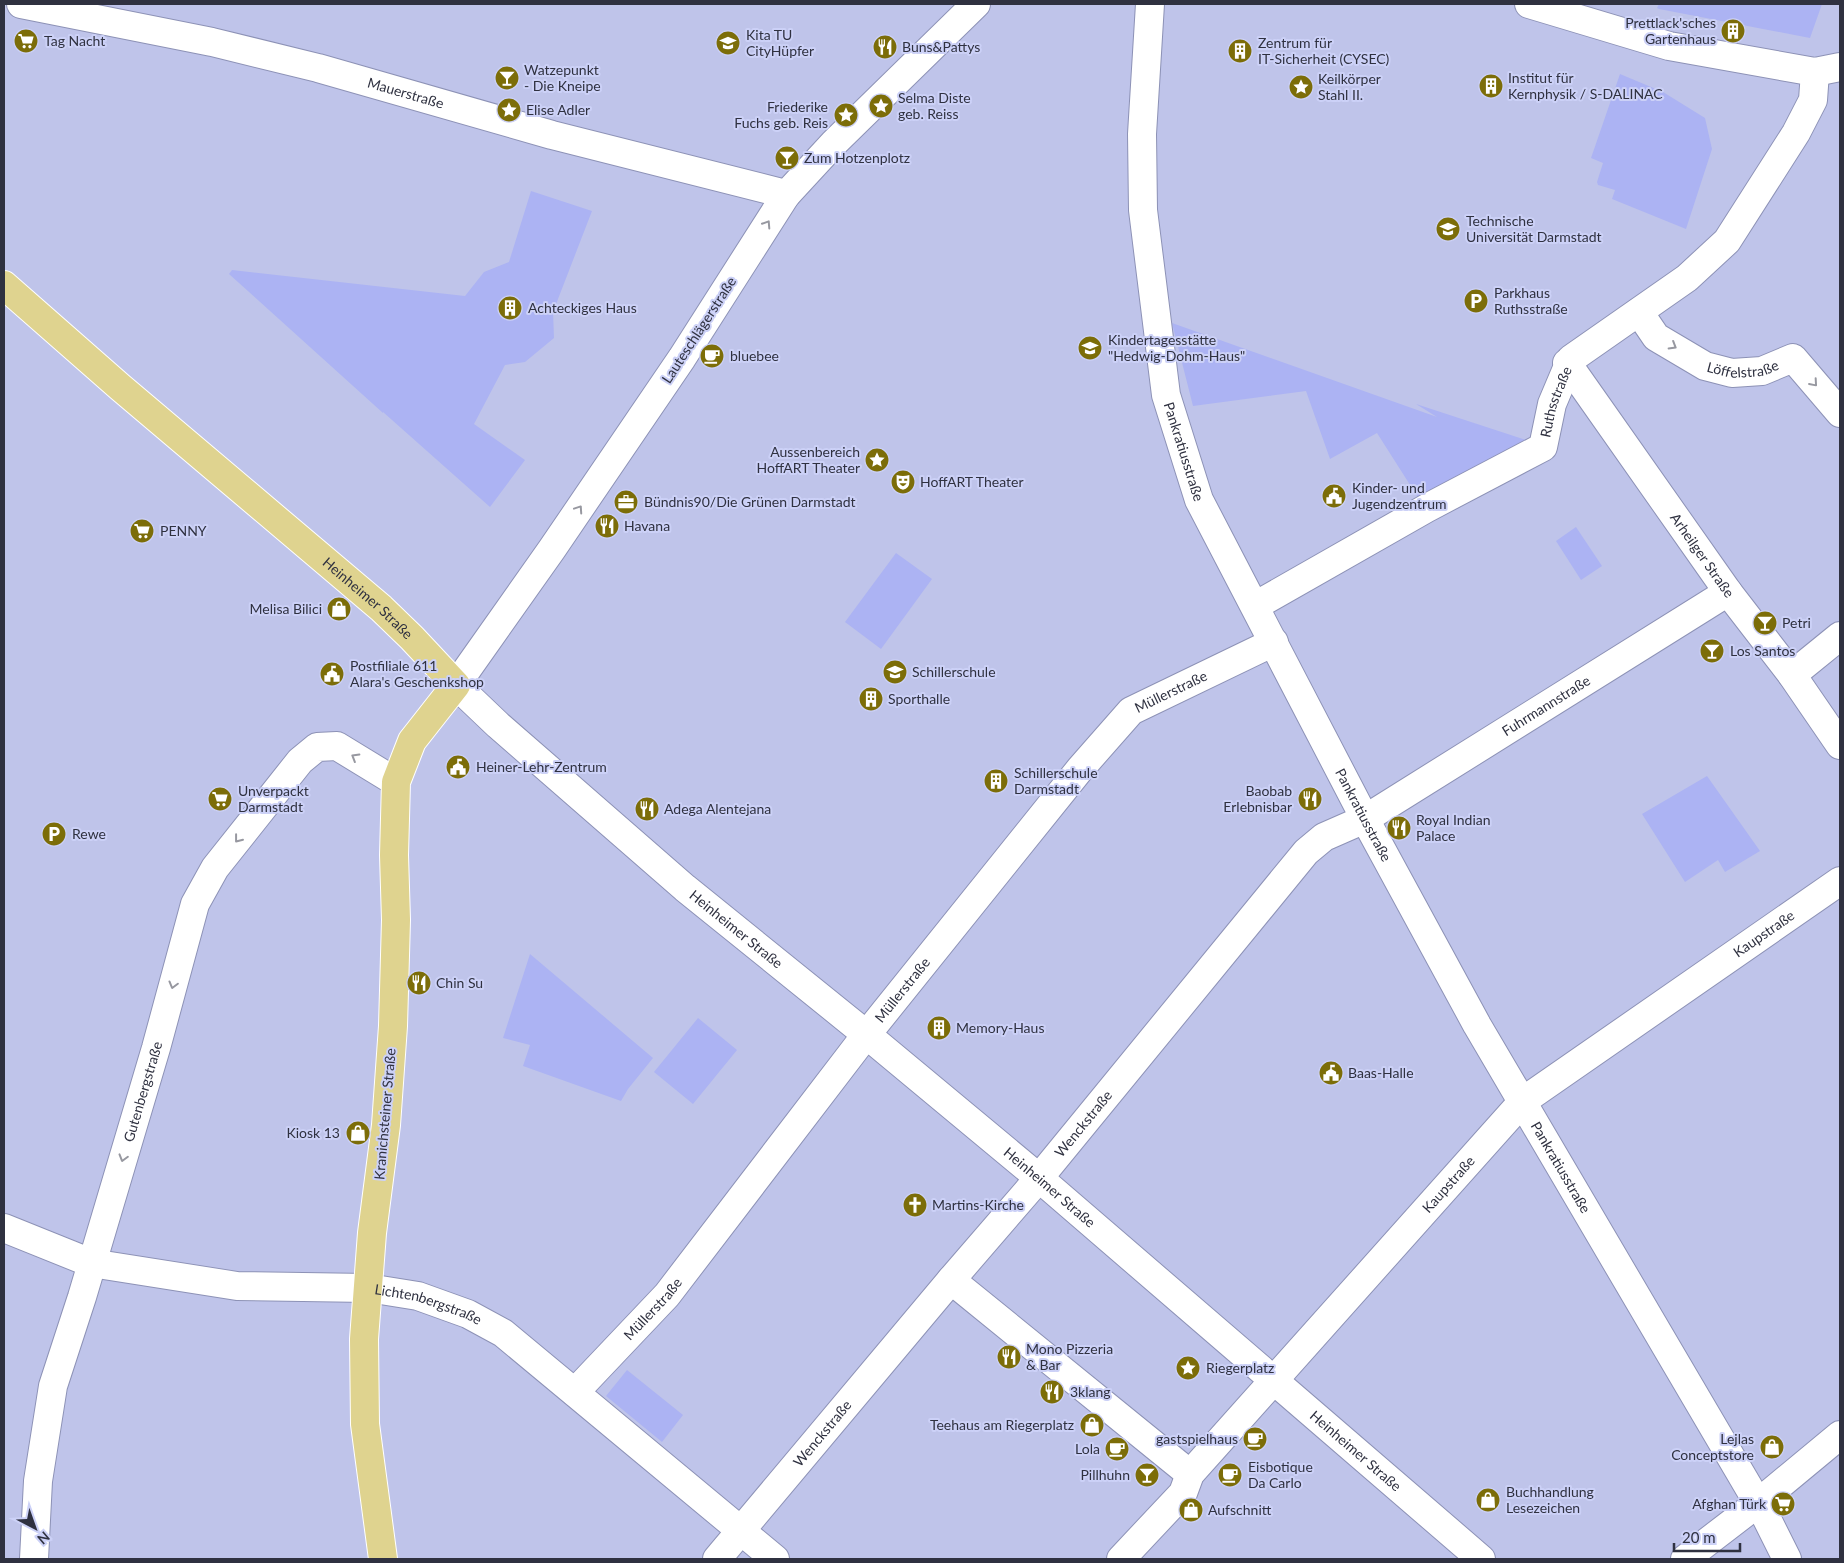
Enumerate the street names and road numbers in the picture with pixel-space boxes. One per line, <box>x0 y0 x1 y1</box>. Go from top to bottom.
street label: Mauerstraße <box>366 74 446 112</box>
street label: Lauteschlägerstraße <box>658 273 739 386</box>
street label: Löffelstraße <box>1705 356 1781 381</box>
street label: Ruthsstraße <box>1536 364 1575 439</box>
street label: Pankratiusstraße <box>1161 400 1208 503</box>
street label: Arheilger Straße <box>1667 509 1738 601</box>
street label: Heinheimer Straße <box>319 553 417 642</box>
street label: Müllerstraße <box>1132 667 1210 716</box>
street label: Fuhrmannstraße <box>1499 671 1593 739</box>
street label: Pankratiusstraße <box>1332 765 1395 864</box>
street label: Heinheimer Straße <box>686 886 786 972</box>
street label: Kaupstraße <box>1730 906 1797 960</box>
street label: Müllerstraße <box>871 954 933 1026</box>
street label: Gutenbergstraße <box>120 1039 165 1144</box>
street label: Kranichsteiner Straße <box>370 1047 399 1180</box>
street label: Wenckstraße <box>1051 1087 1115 1160</box>
street label: Pankratiusstraße <box>1528 1118 1595 1216</box>
street label: Heinheimer Straße <box>1000 1143 1099 1231</box>
street label: Kaupstraße <box>1418 1152 1478 1216</box>
street label: Müllerstraße <box>620 1274 685 1343</box>
street label: Lichtenbergstraße <box>373 1280 485 1328</box>
street label: Wenckstraße <box>789 1396 855 1470</box>
street label: Heinheimer Straße <box>1307 1407 1405 1494</box>

